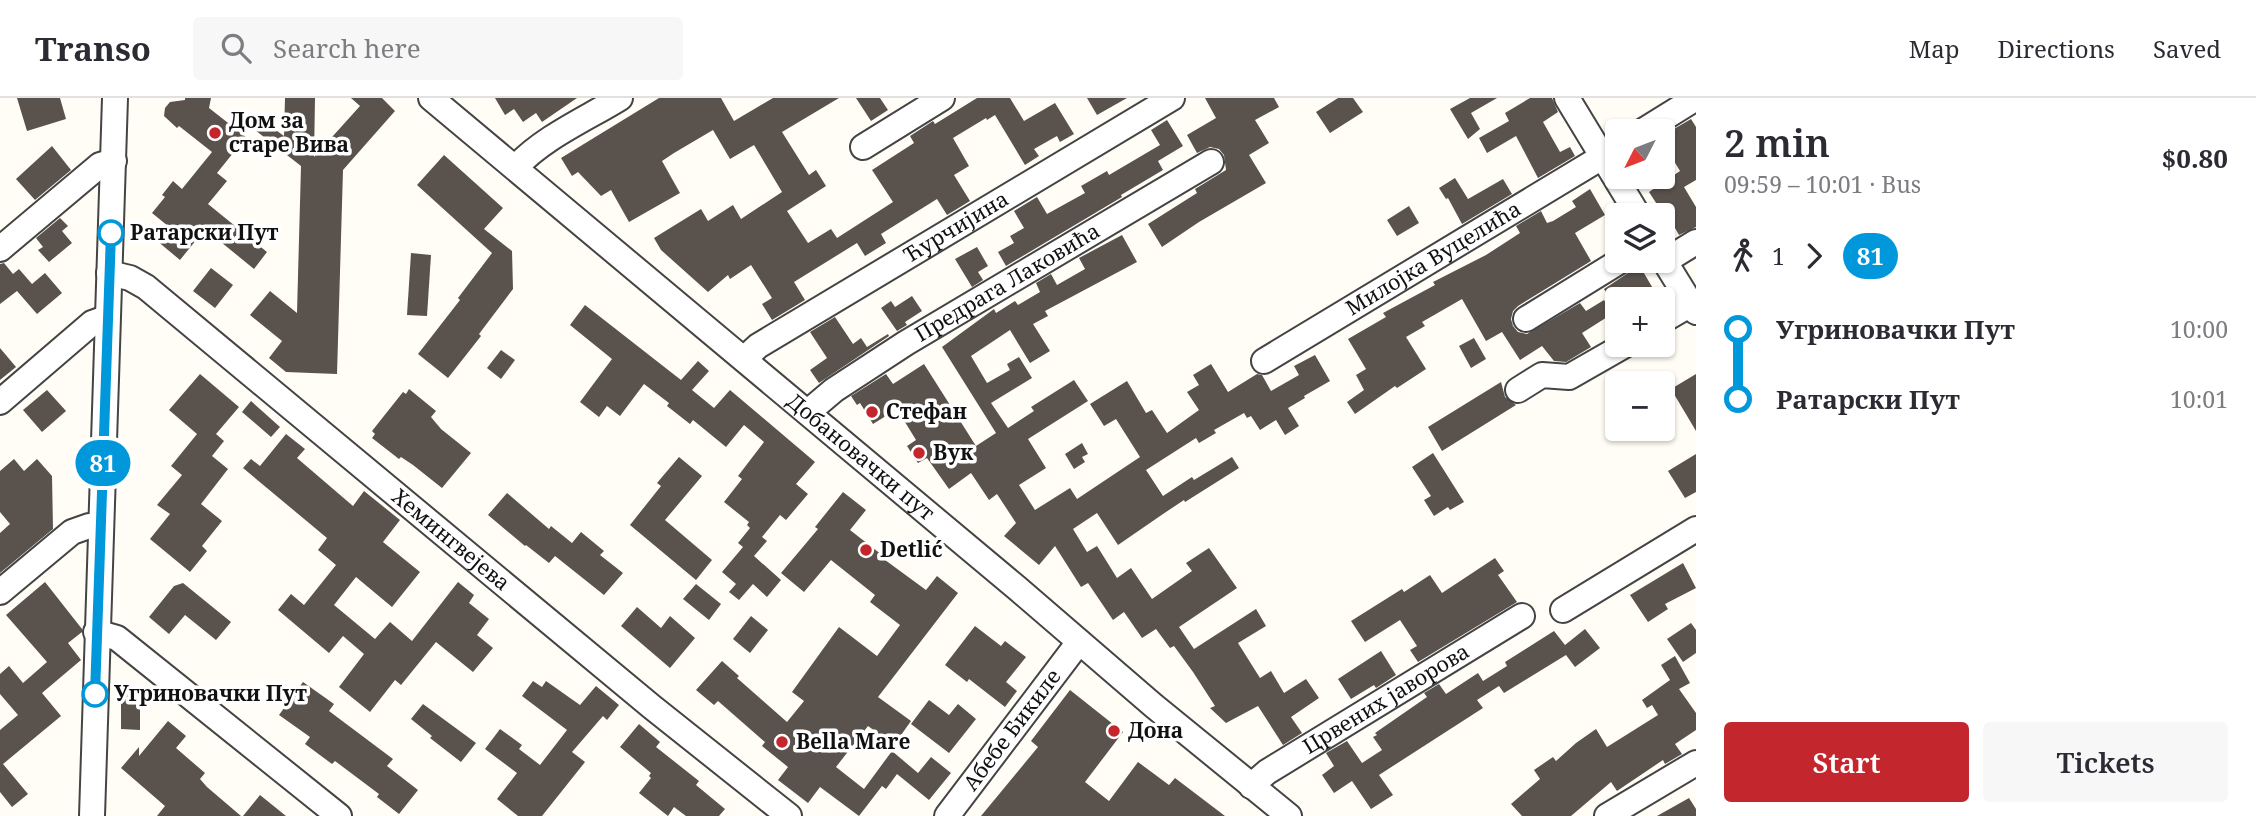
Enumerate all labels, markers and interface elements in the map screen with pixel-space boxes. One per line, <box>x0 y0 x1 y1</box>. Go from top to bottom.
search box <box>193 17 683 80</box>
text: Transo <box>35 26 151 71</box>
icon: search <box>217 29 255 67</box>
text: Search here <box>273 30 421 66</box>
text: Map <box>1909 32 1960 65</box>
text: Directions <box>1998 32 2115 65</box>
text: Saved <box>2153 32 2221 65</box>
place label: Дом за старе Вива <box>229 106 349 158</box>
text: 2 min <box>1724 116 1830 168</box>
north arrow <box>1605 119 1675 189</box>
map controls <box>1605 119 1675 441</box>
marker: Дом за старе Вива <box>207 125 223 141</box>
text: $0.80 <box>2162 140 2228 176</box>
text: 09:59 – 10:01 · Bus <box>1724 168 1921 200</box>
street label: Ћурчијина <box>898 184 1013 269</box>
street label: Милојка Вуцелића <box>1340 194 1526 321</box>
button: layers <box>1605 203 1675 273</box>
street label: Предрага Лаковића <box>909 216 1105 348</box>
place label: Ратарски Пут <box>130 218 279 246</box>
marker: Ратарски Пут <box>98 220 124 246</box>
icon: walk <box>1724 237 1762 275</box>
icon: forward <box>1795 237 1833 275</box>
text: 81 <box>1857 239 1884 272</box>
text: 1 <box>1772 240 1785 272</box>
button: + <box>1605 287 1675 357</box>
text: Угриновачки Пут <box>1776 311 2015 347</box>
text: 10:00 <box>2170 313 2228 345</box>
button: − <box>1605 371 1675 441</box>
text: Ратарски Пут <box>1776 381 1960 417</box>
text: 10:01 <box>2170 383 2228 415</box>
street label: Добановачки пут <box>782 387 941 526</box>
place label: Стефан <box>886 397 967 425</box>
marker: Стефан <box>864 404 880 420</box>
place label: Вук <box>933 438 974 466</box>
line badge: 81 <box>72 440 134 486</box>
marker: Вук <box>911 445 927 461</box>
text: 81 <box>89 446 117 479</box>
street label: Хемингвејева <box>387 482 516 596</box>
place label: Detlić <box>880 535 942 563</box>
marker: Detlić <box>858 542 874 558</box>
street label: Црвених јаворова <box>1297 637 1474 760</box>
street label: Абебе Бикиле <box>956 663 1067 796</box>
place label: Угриновачки Пут <box>114 679 307 707</box>
marker: Угриновачки Пут <box>82 681 108 707</box>
place label: Дона <box>1128 716 1183 744</box>
button: Start <box>1724 722 1969 802</box>
button: Tickets <box>1983 722 2228 802</box>
marker: Дона <box>1106 723 1122 739</box>
place label: Bella Mare <box>796 727 911 755</box>
marker: Bella Mare <box>774 734 790 750</box>

